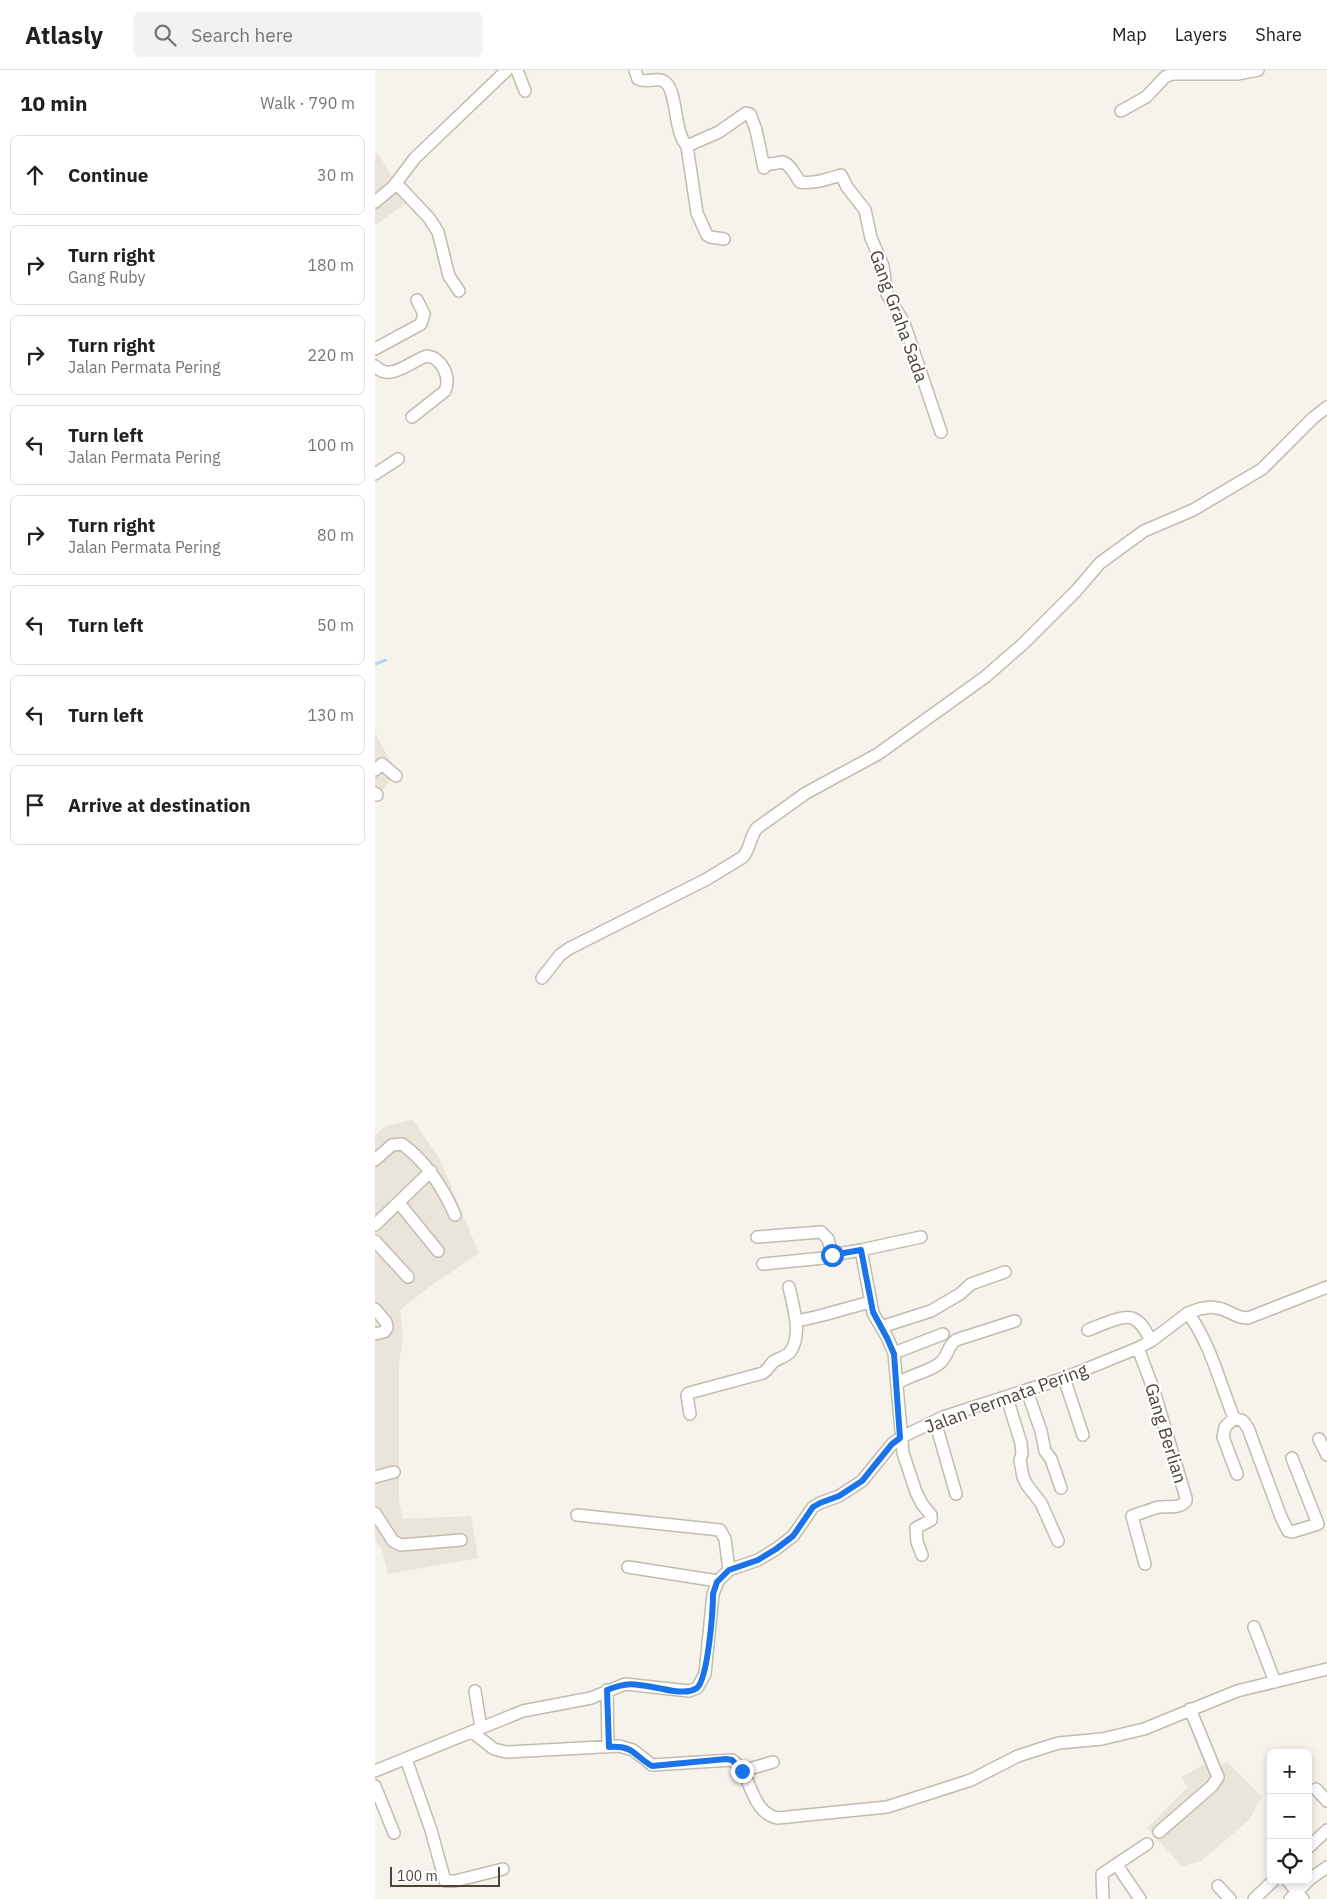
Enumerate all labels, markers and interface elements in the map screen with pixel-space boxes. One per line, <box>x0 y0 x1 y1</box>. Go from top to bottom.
search box <box>133 12 483 57</box>
text: Atlasly <box>25 19 103 51</box>
icon: search <box>151 21 179 49</box>
text: Search here <box>191 23 293 47</box>
text: Map <box>1112 23 1147 46</box>
text: Layers <box>1175 23 1227 46</box>
text: Share <box>1255 23 1302 46</box>
text: 10 min <box>20 89 87 117</box>
text: Walk · 790 m <box>260 93 355 113</box>
icon: ahead <box>21 161 49 189</box>
text: Continue <box>68 163 148 187</box>
text: 30 m <box>317 165 354 185</box>
text: Turn right <box>68 243 155 267</box>
street label: Gang Graha Sada <box>864 247 934 386</box>
icon: right <box>21 251 49 279</box>
text: 180 m <box>307 255 354 275</box>
text: Gang Ruby <box>68 267 146 287</box>
text: Turn right <box>68 333 155 357</box>
icon: right <box>21 341 49 369</box>
text: 220 m <box>307 345 354 365</box>
text: Jalan Permata Pering <box>68 357 221 377</box>
text: Turn left <box>68 423 144 447</box>
icon: left <box>21 431 49 459</box>
text: 100 m <box>307 435 354 455</box>
text: Jalan Permata Pering <box>68 447 221 467</box>
text: Turn right <box>68 513 155 537</box>
icon: right <box>21 521 49 549</box>
text: 80 m <box>317 525 354 545</box>
text: Jalan Permata Pering <box>68 537 221 557</box>
icon: left <box>21 611 49 639</box>
text: Turn left <box>68 613 144 637</box>
text: 50 m <box>317 615 354 635</box>
icon: left <box>21 701 49 729</box>
text: Turn left <box>68 703 144 727</box>
text: 130 m <box>307 705 354 725</box>
icon: arrive <box>21 791 49 819</box>
text: Arrive at destination <box>68 793 251 817</box>
route start <box>821 1244 844 1267</box>
street label: Jalan Permata Pering <box>921 1358 1091 1438</box>
street label: Gang Berlian <box>1140 1380 1192 1486</box>
map controls <box>1267 1749 1312 1884</box>
button: + <box>1267 1749 1312 1794</box>
route end <box>731 1760 754 1783</box>
button: − <box>1267 1794 1312 1839</box>
button: locate <box>1267 1839 1312 1884</box>
scale bar <box>390 1864 500 1887</box>
text: 100 m <box>397 1867 438 1885</box>

